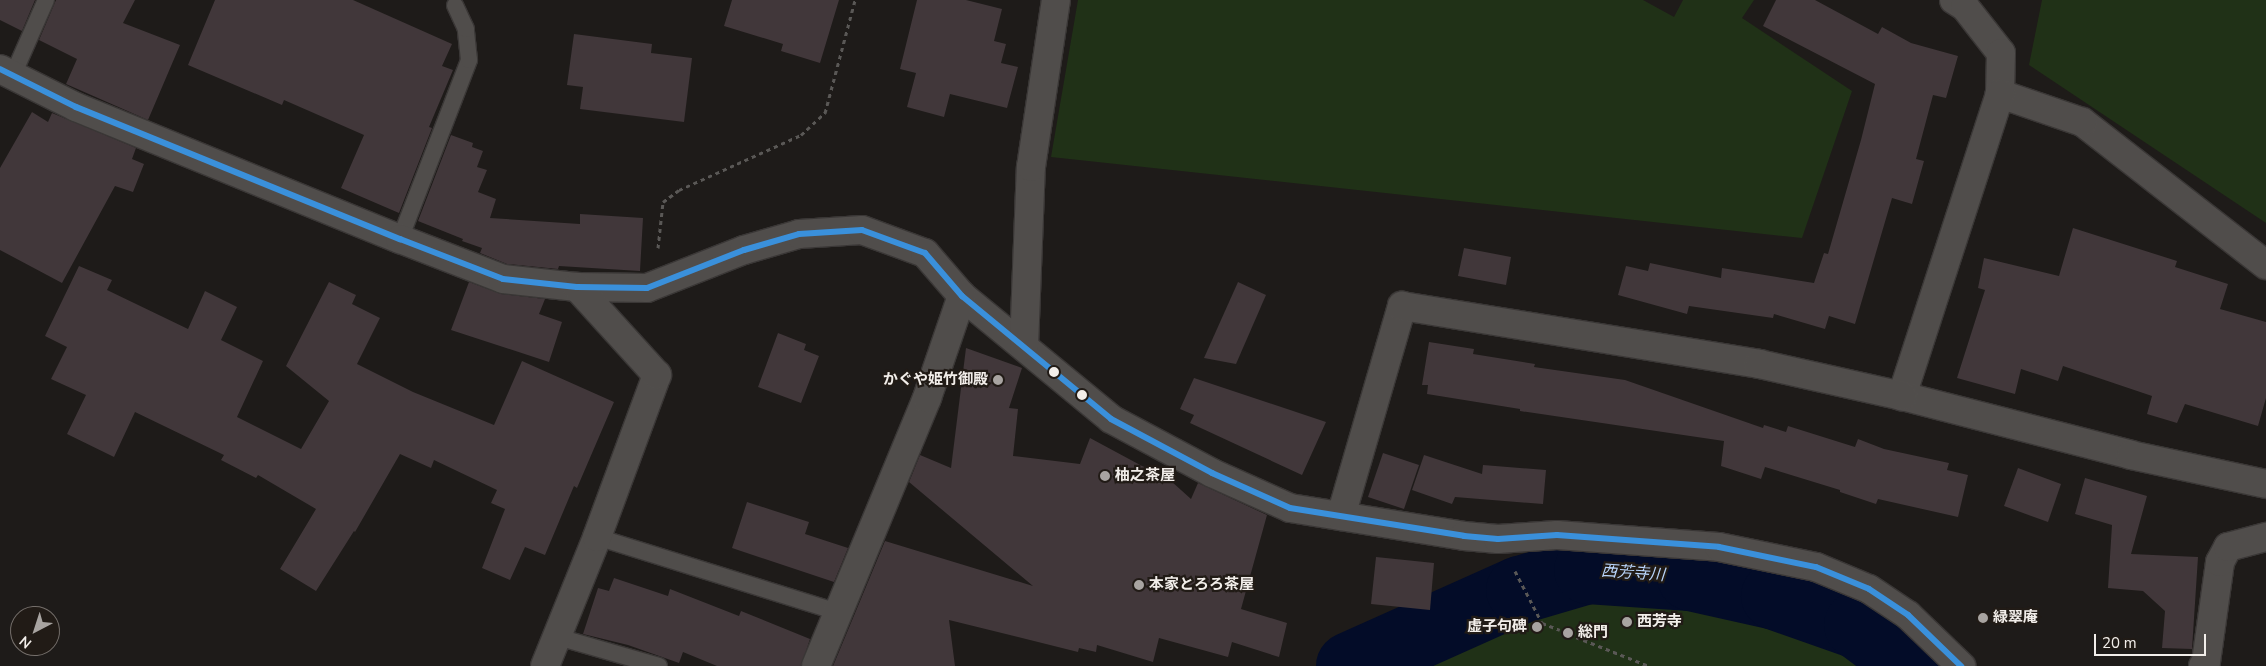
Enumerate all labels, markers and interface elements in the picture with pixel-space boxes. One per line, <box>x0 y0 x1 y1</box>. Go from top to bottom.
unlabelled marker <box>1049 367 1059 377</box>
place label: かぐや姫竹御殿 <box>883 371 988 389</box>
marker: かぐや姫竹御殿 <box>992 374 1004 386</box>
unlabelled marker <box>1077 390 1087 400</box>
place label: 柚之茶屋 <box>1115 467 1175 485</box>
marker: 柚之茶屋 <box>1099 470 1111 482</box>
water label: 西芳寺川 <box>1600 561 1666 585</box>
place label: 本家とろろ茶屋 <box>1149 576 1254 594</box>
marker: 本家とろろ茶屋 <box>1133 579 1145 591</box>
north arrow <box>10 606 60 656</box>
place label: 緑翠庵 <box>1993 609 2038 627</box>
marker: 緑翠庵 <box>1977 612 1989 624</box>
place label: 西芳寺 <box>1637 613 1682 631</box>
marker: 西芳寺 <box>1621 616 1633 628</box>
place label: 虚子句碑 <box>1467 618 1527 636</box>
marker: 虚子句碑 <box>1531 621 1543 633</box>
place label: 総門 <box>1578 624 1608 642</box>
scale bar <box>2096 624 2208 656</box>
marker: 総門 <box>1562 627 1574 639</box>
text: N <box>16 631 36 653</box>
text: 20 m <box>2102 633 2137 653</box>

